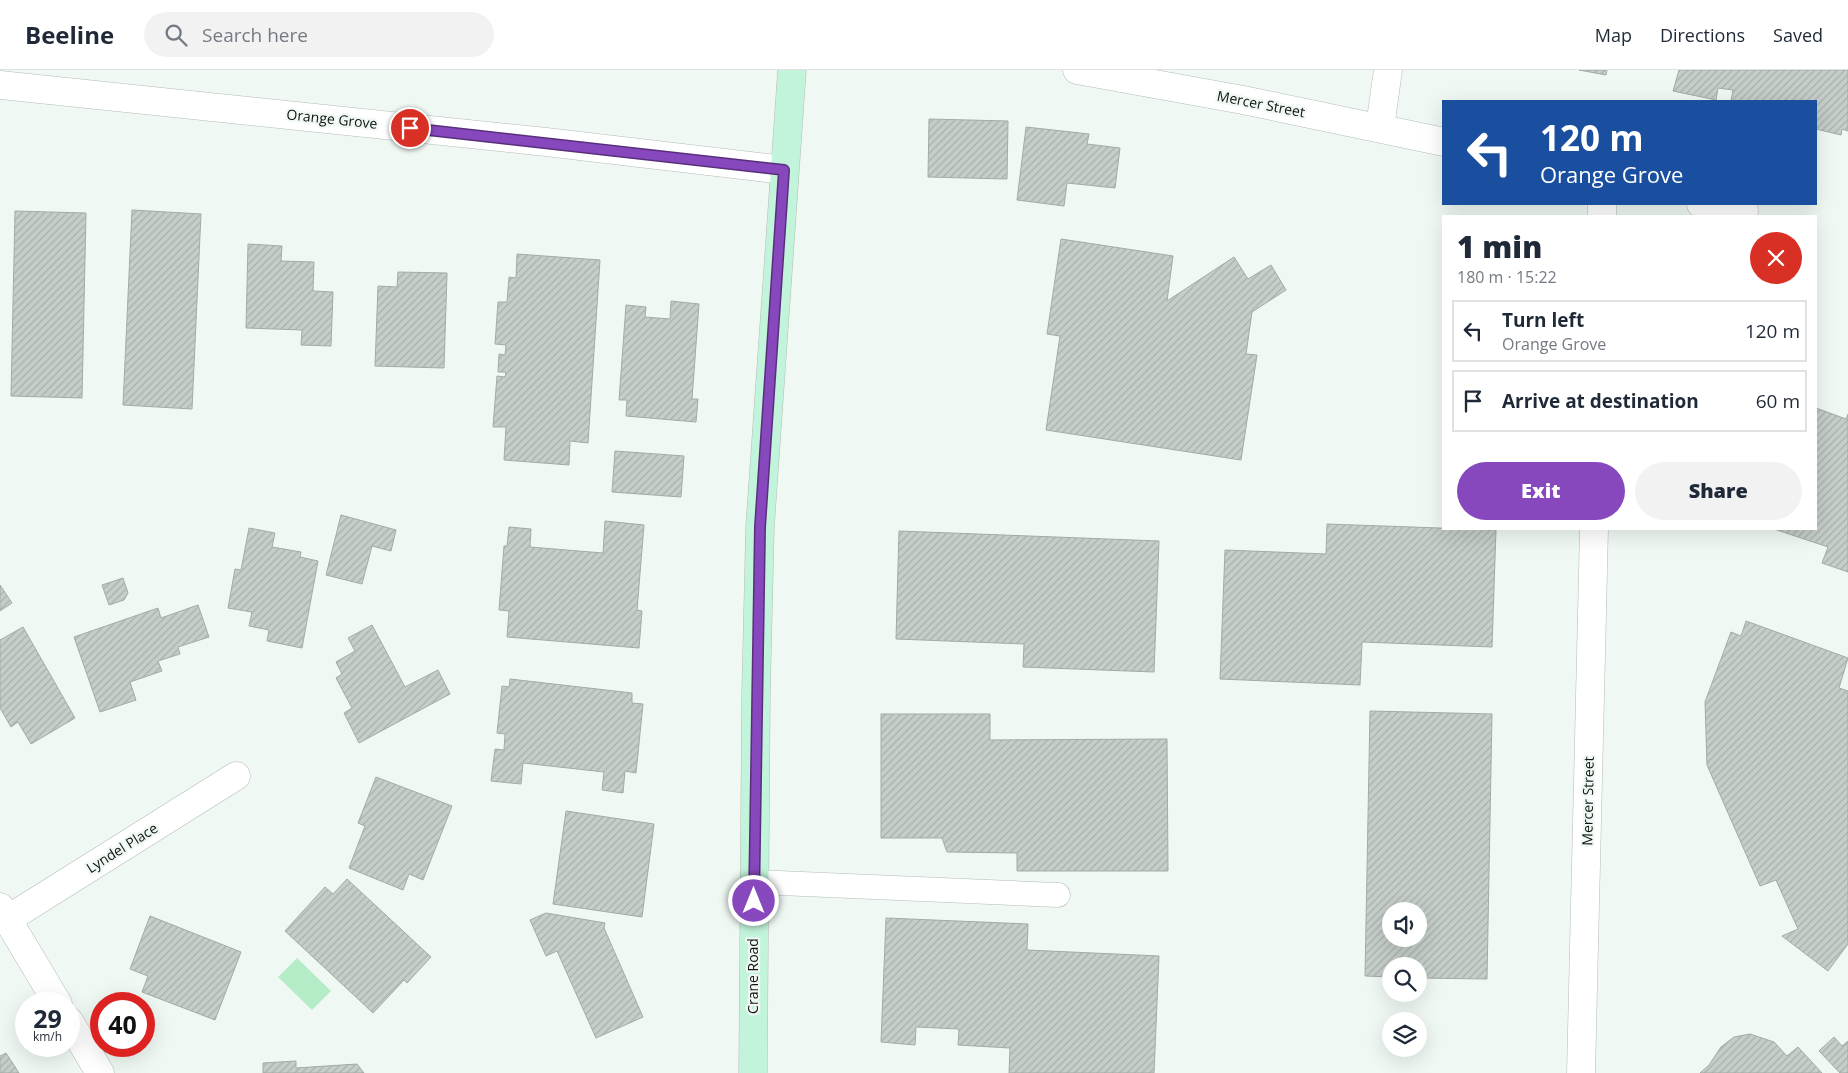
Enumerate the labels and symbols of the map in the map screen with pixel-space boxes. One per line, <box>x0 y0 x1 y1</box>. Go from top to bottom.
street label: Mercer Street <box>1216 86 1307 121</box>
street label: Orange Grove <box>286 104 379 133</box>
pin <box>389 107 431 149</box>
street label: Mercer Street <box>1577 756 1598 846</box>
street label: Lyndel Place <box>82 818 161 877</box>
position arrow <box>727 874 779 926</box>
street label: Crane Road <box>743 938 762 1014</box>
speed limit sign: 40 <box>90 992 155 1057</box>

